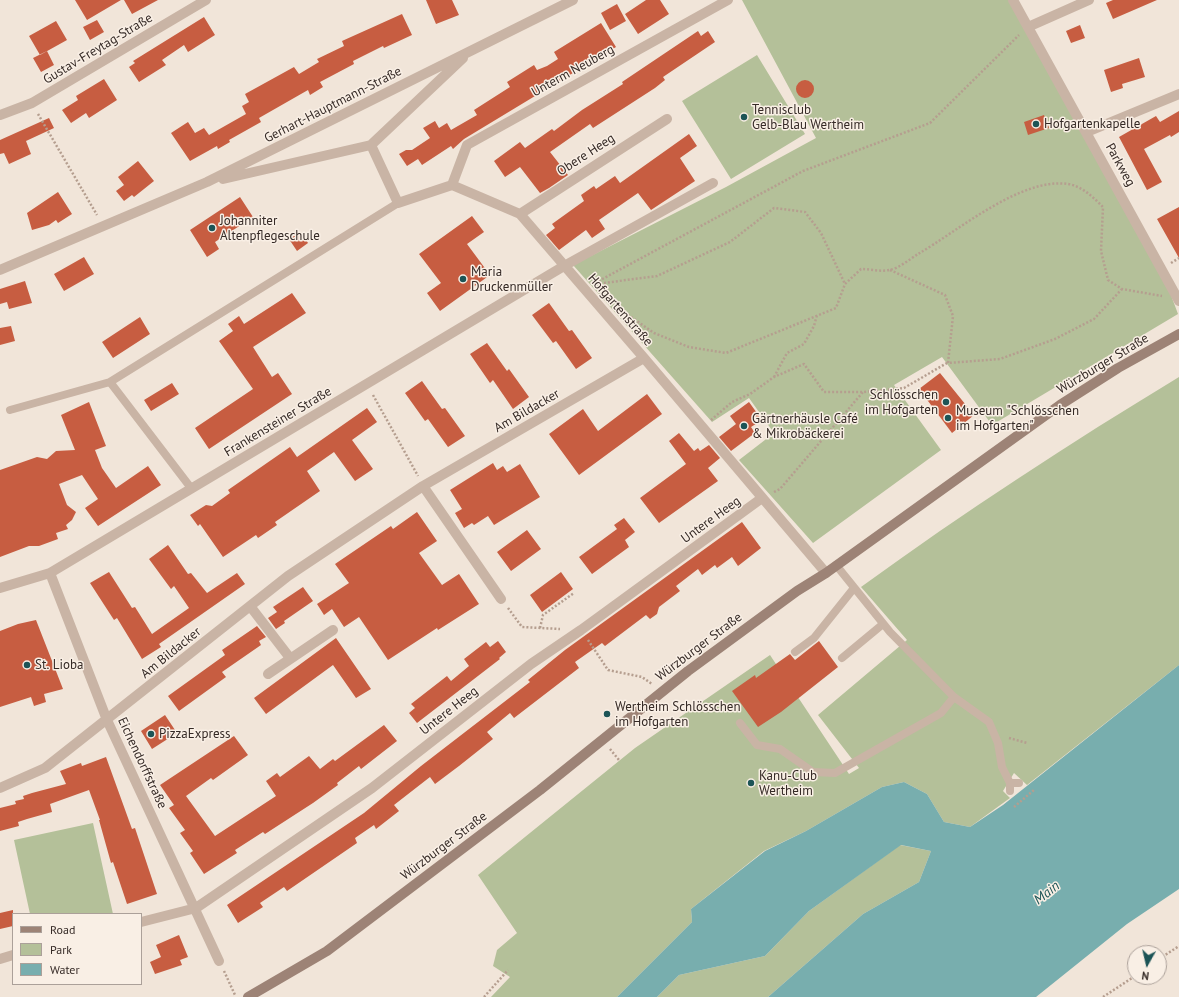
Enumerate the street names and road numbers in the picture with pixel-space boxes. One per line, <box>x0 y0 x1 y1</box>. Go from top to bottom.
street label: Gustav-Freytag-Straße <box>41 10 155 88</box>
street label: Unterm Neuberg <box>529 42 617 100</box>
street label: Gerhart-Hauptmann-Straße <box>262 64 404 146</box>
street label: Obere Heeg <box>554 131 618 179</box>
street label: Parkweg <box>1102 141 1138 189</box>
street label: Hofgartenstraße <box>584 271 656 349</box>
street label: Würzburger Straße <box>1054 331 1152 397</box>
street label: Frankensteiner Straße <box>222 384 334 460</box>
street label: Am Bildacker <box>492 386 562 436</box>
street label: Untere Heeg <box>678 493 744 547</box>
street label: Würzburger Straße <box>653 609 745 685</box>
street label: Am Bildacker <box>138 624 204 682</box>
street label: Untere Heeg <box>417 683 481 739</box>
street label: Eichendorffstraße <box>114 715 170 811</box>
street label: Würzburger Straße <box>398 808 490 884</box>

